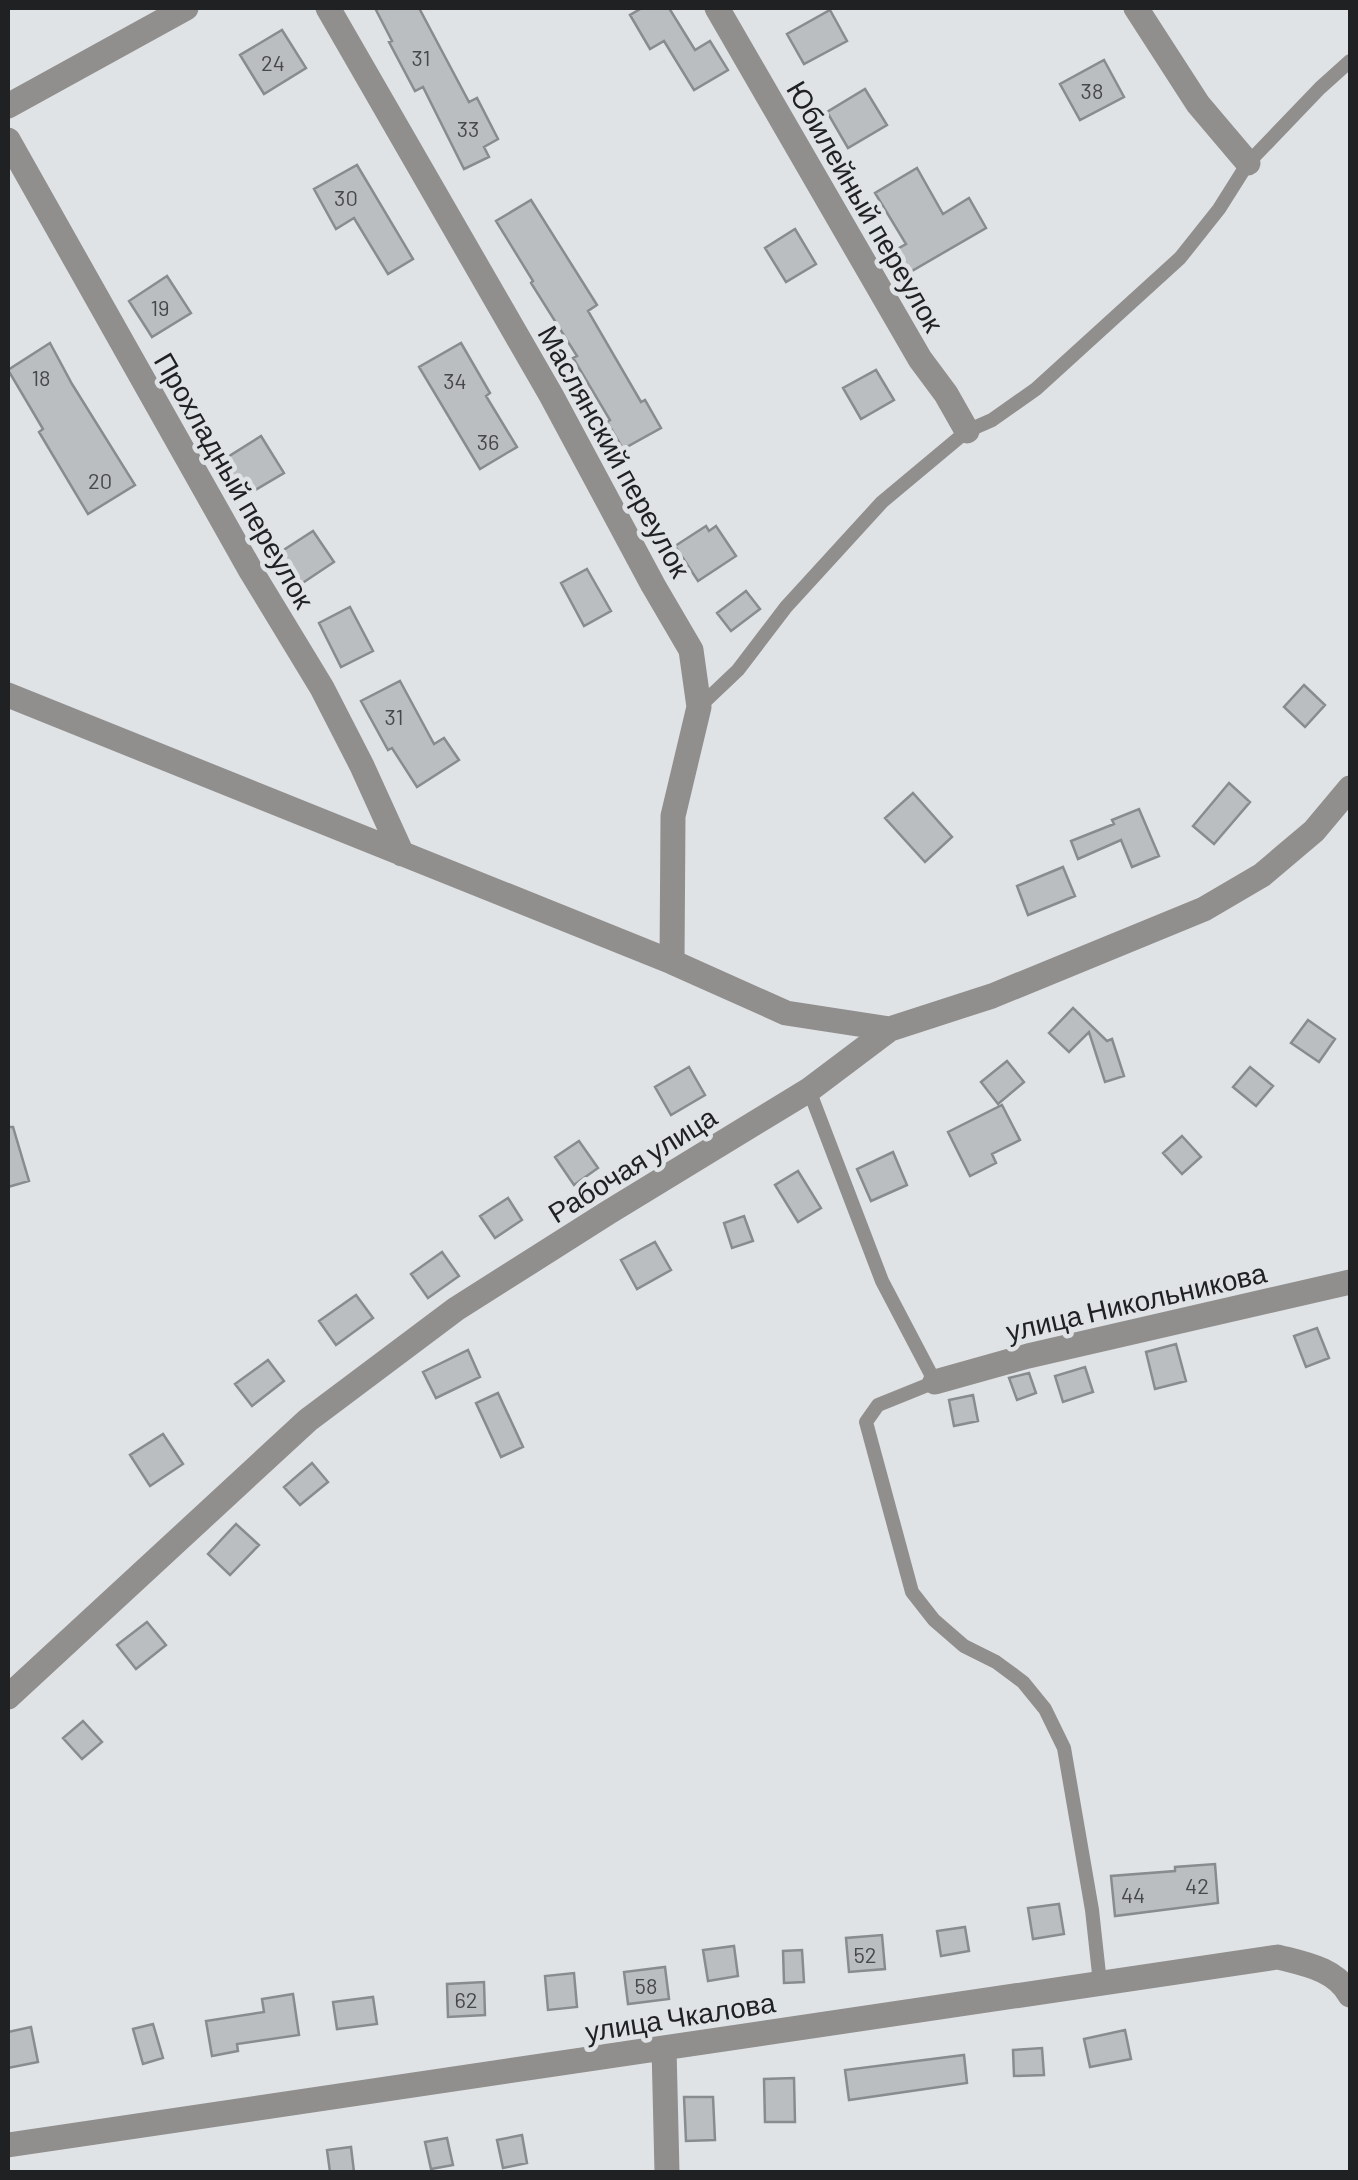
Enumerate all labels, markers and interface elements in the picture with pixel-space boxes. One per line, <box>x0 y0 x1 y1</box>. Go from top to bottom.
house number: 31 <box>412 44 430 70</box>
house number: 24 <box>261 49 285 75</box>
street label: Юбилейный переулок <box>780 75 952 338</box>
house number: 38 <box>1081 77 1103 103</box>
house number: 33 <box>457 115 479 141</box>
house number: 30 <box>334 184 358 210</box>
house number: 19 <box>150 294 170 320</box>
street label: Маслянский переулок <box>532 319 699 584</box>
street label: Прохладный переулок <box>148 346 322 614</box>
house number: 18 <box>31 364 51 390</box>
house number: 34 <box>443 367 467 393</box>
house number: 36 <box>477 428 499 454</box>
house number: 20 <box>88 467 112 493</box>
house number: 31 <box>385 703 403 729</box>
street label: Рабочая улица <box>541 1098 723 1229</box>
street label: улица Никольникова <box>1002 1254 1270 1348</box>
house number: 42 <box>1185 1872 1209 1898</box>
house number: 44 <box>1121 1881 1145 1907</box>
house number: 52 <box>853 1941 877 1967</box>
house number: 58 <box>635 1972 657 1998</box>
street label: улица Чкалова <box>583 1984 778 2048</box>
house number: 62 <box>454 1986 478 2012</box>

